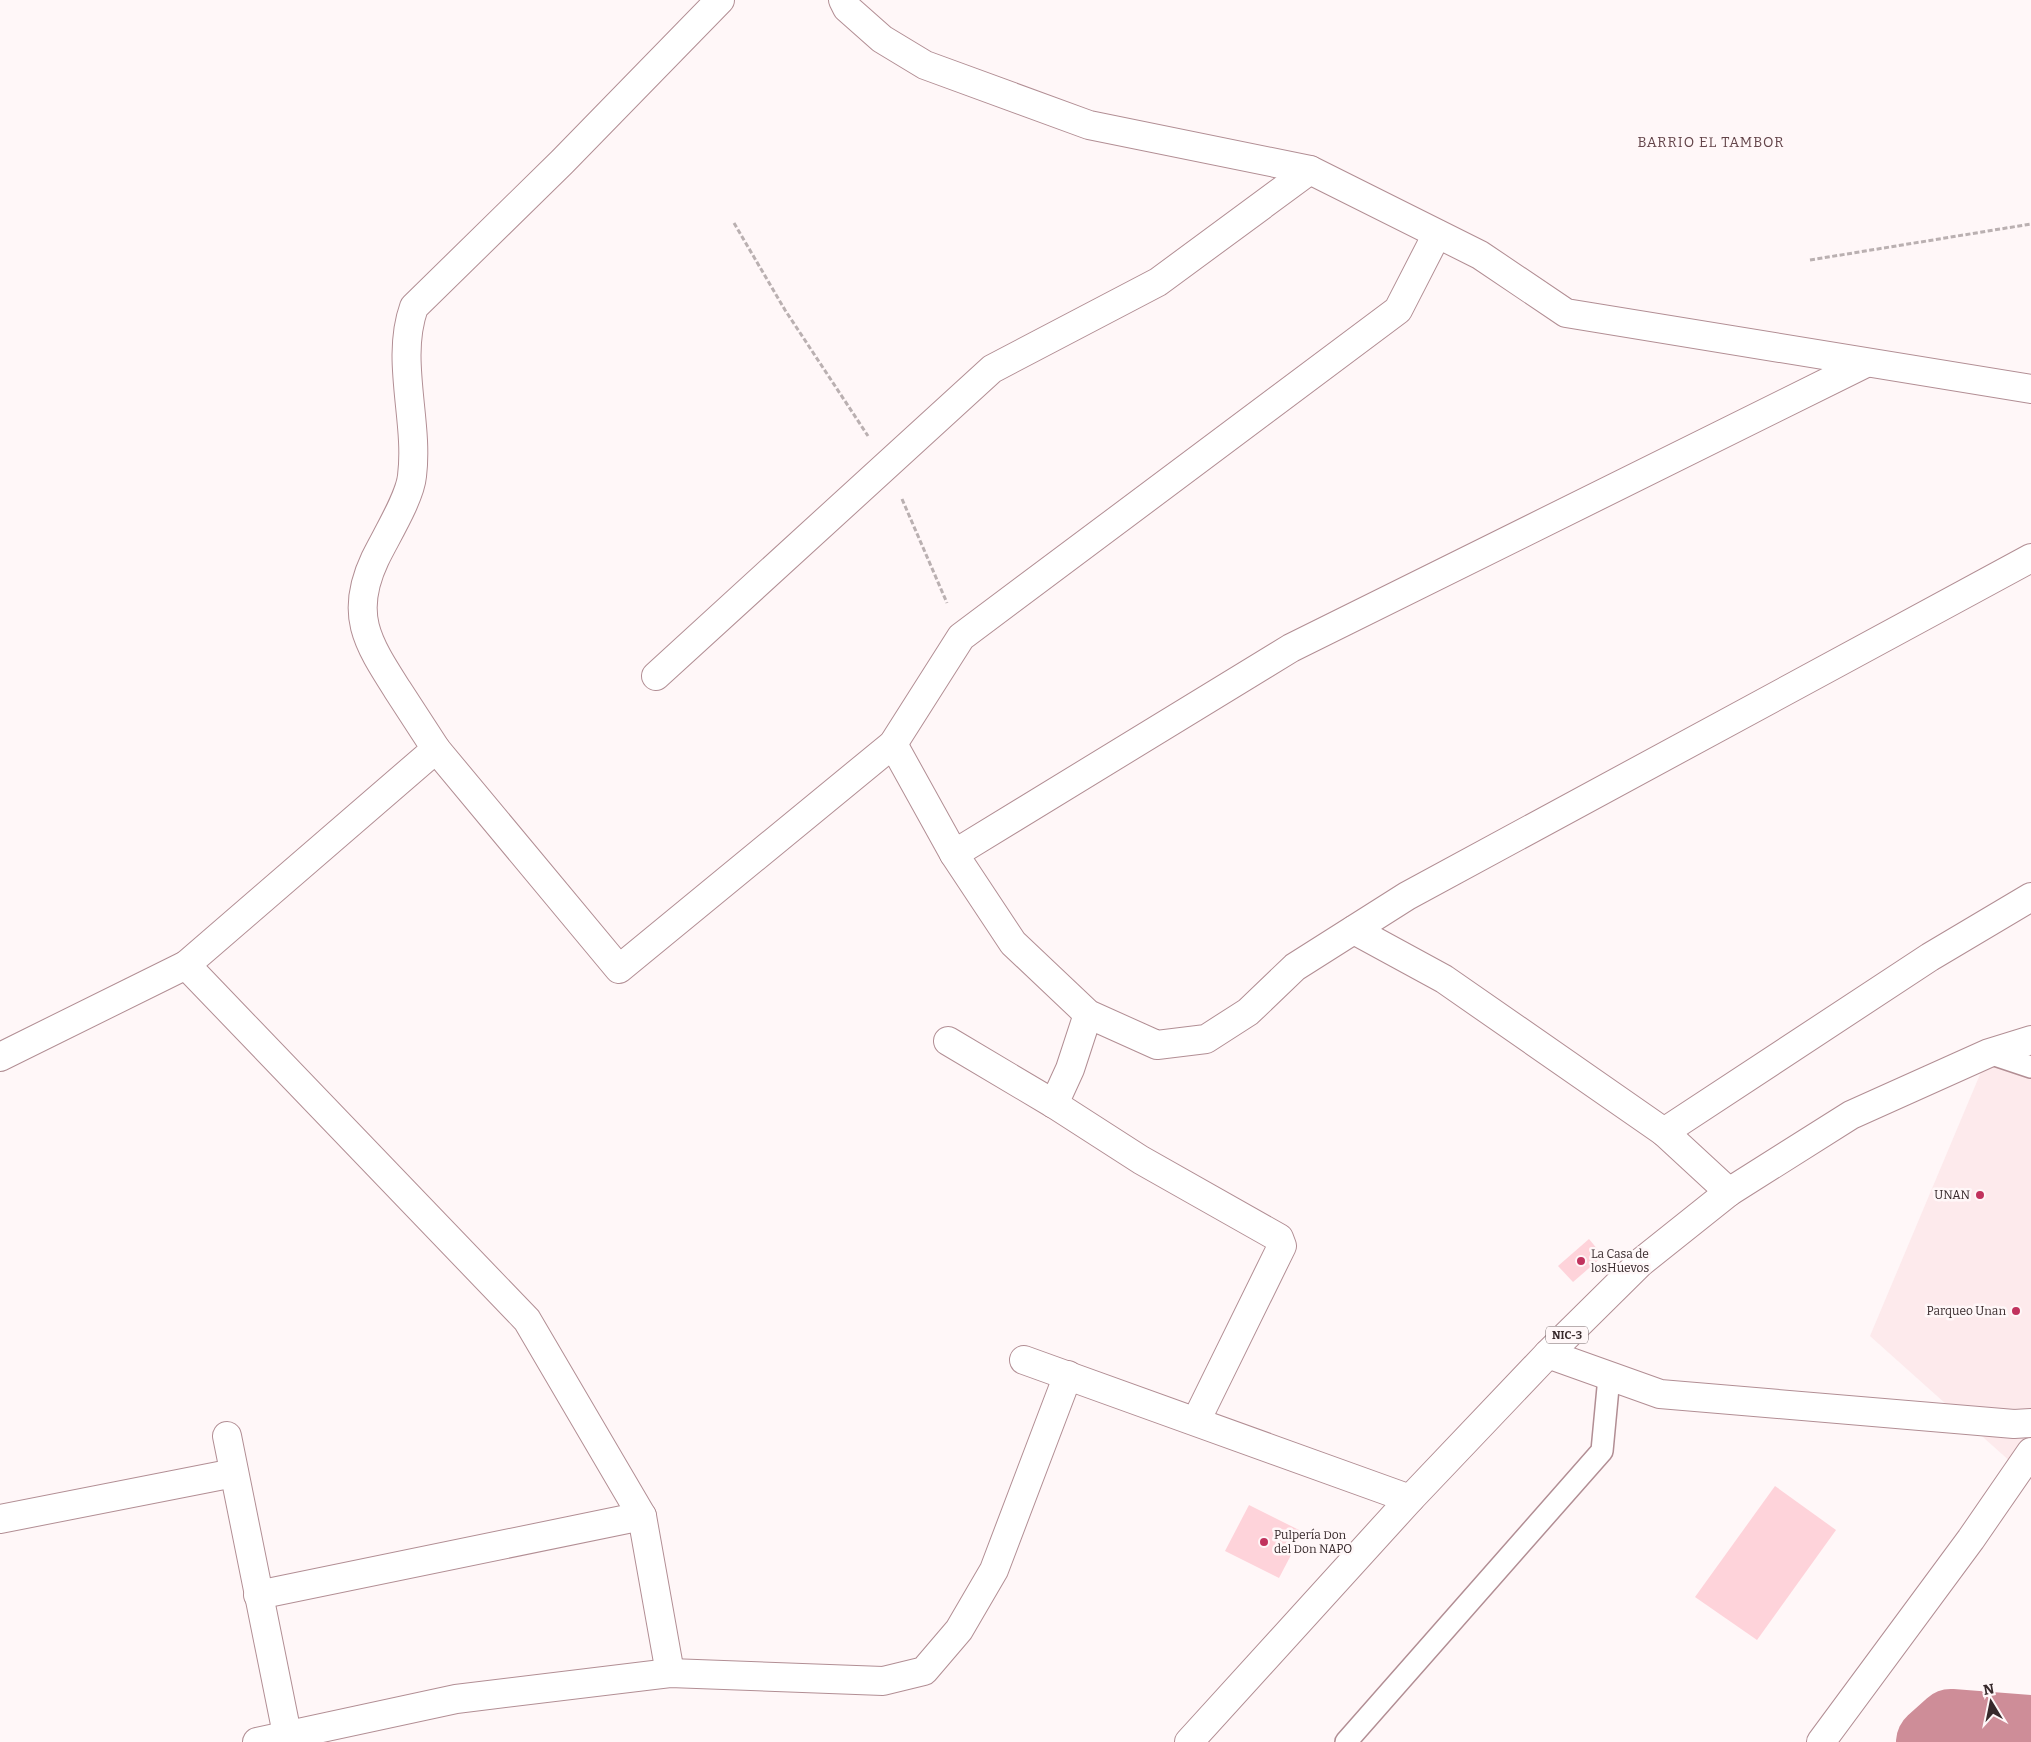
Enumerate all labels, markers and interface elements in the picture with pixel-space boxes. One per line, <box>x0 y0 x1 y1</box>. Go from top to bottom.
district label: BARRIO EL TAMBOR <box>1637 134 1785 151</box>
place label: UNAN <box>1934 1188 1970 1202</box>
marker: UNAN <box>1974 1189 1986 1201</box>
place label: La Casa de losHuevos <box>1591 1247 1649 1275</box>
marker: La Casa de losHuevos <box>1575 1255 1587 1267</box>
place label: Parqueo Unan <box>1927 1304 2006 1318</box>
marker: Parqueo Unan <box>2010 1305 2022 1317</box>
road number: NIC-3 <box>1546 1326 1588 1344</box>
place label: Pulpería Don del Don NAPO <box>1274 1528 1352 1556</box>
marker: Pulpería Don del Don NAPO <box>1258 1536 1270 1548</box>
north arrow <box>1966 1677 2016 1727</box>
text: N <box>1982 1680 1996 1699</box>

